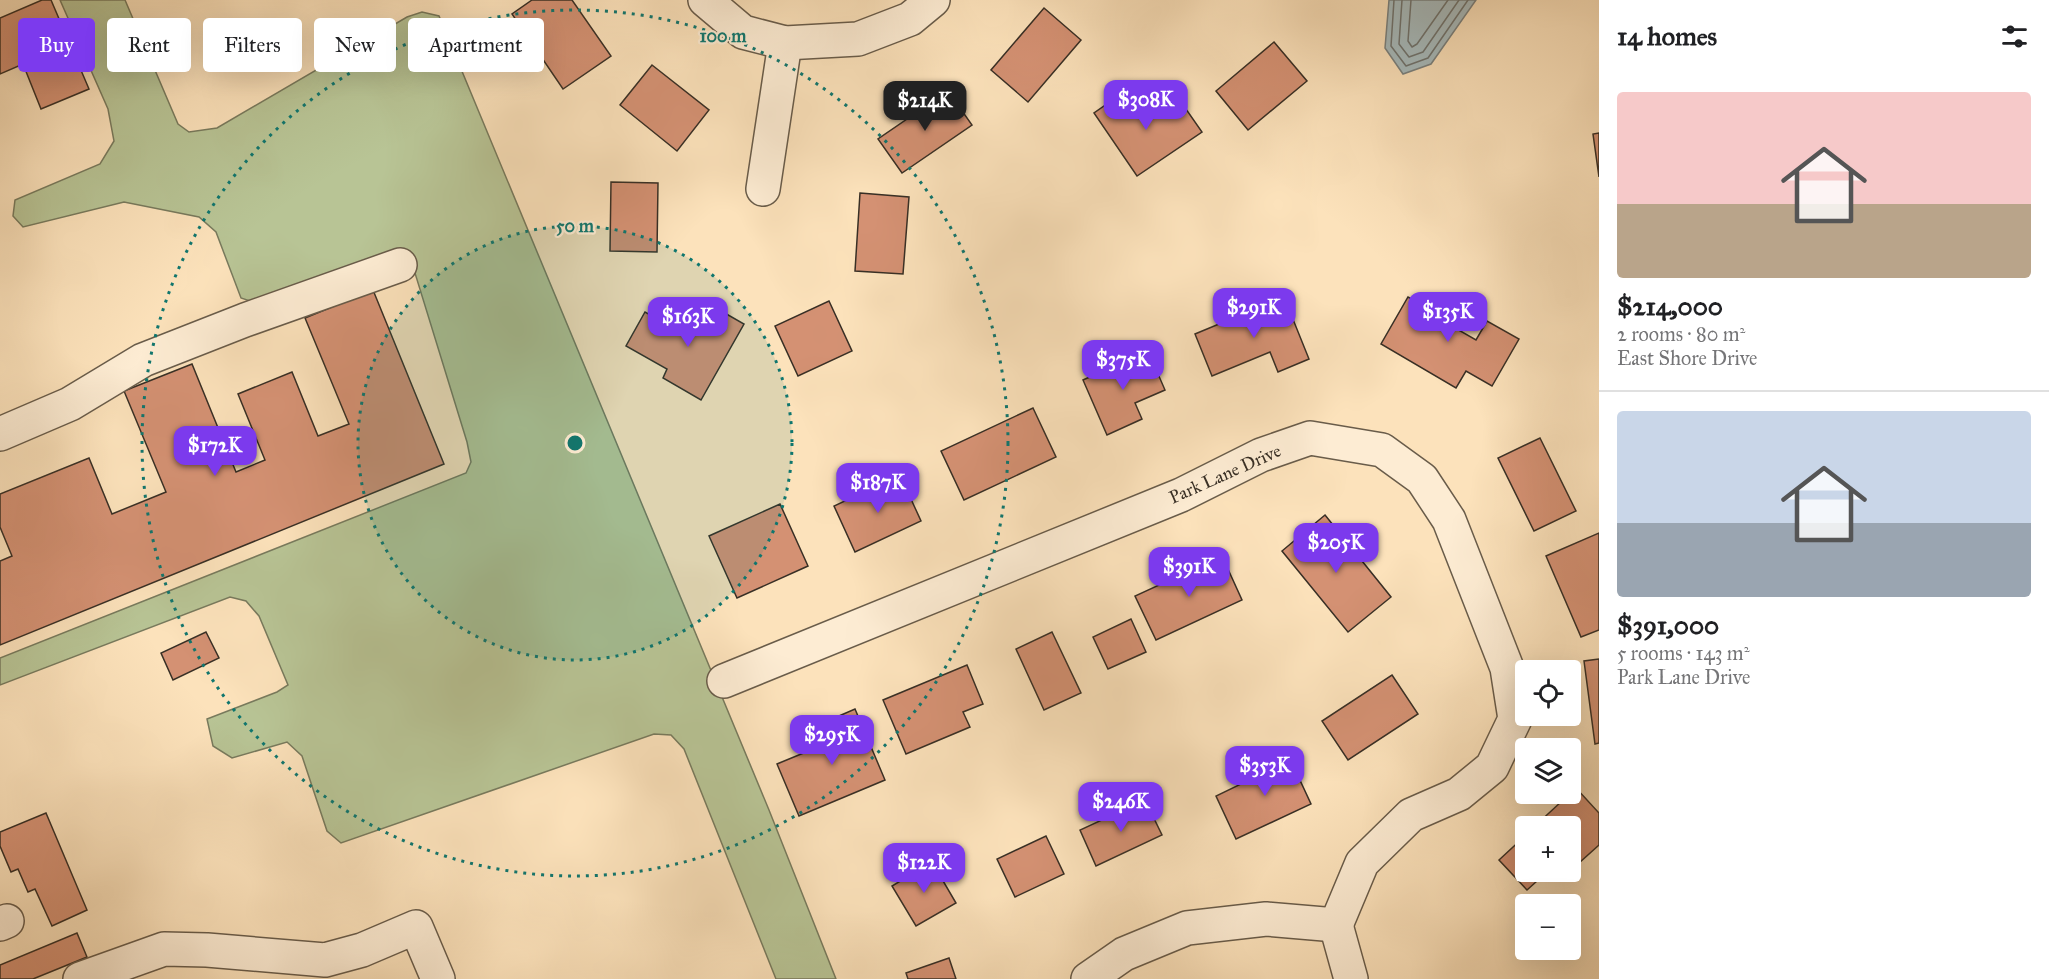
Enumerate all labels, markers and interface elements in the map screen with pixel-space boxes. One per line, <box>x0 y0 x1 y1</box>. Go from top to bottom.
chip: Buy <box>18 18 95 72</box>
chip: Rent <box>107 18 191 72</box>
chip: Filters <box>203 18 302 72</box>
chip: New <box>314 18 396 72</box>
chip: Apartment <box>408 18 544 72</box>
text: 14 homes <box>1617 20 1717 52</box>
icon: filters <box>1998 20 2031 53</box>
text: 100 m <box>700 25 747 47</box>
pin: $308K <box>1104 80 1188 131</box>
pin: $214K <box>883 81 967 132</box>
text: $308K <box>1118 87 1174 111</box>
text: $214K <box>897 88 953 112</box>
icon: home <box>1770 131 1878 239</box>
text: 50 m <box>556 215 595 237</box>
pin: $291K <box>1212 288 1296 339</box>
text: $214,000 <box>1617 290 1723 322</box>
pin: $135K <box>1406 292 1490 343</box>
text: $291K <box>1227 295 1281 319</box>
pin: $163K <box>646 297 730 348</box>
text: $135K <box>1422 299 1474 323</box>
text: $163K <box>662 304 714 328</box>
text: 2 rooms · 80 m² <box>1617 322 1745 346</box>
pin: $375K <box>1081 340 1165 391</box>
text: East Shore Drive <box>1617 346 1757 370</box>
text: $375K <box>1096 347 1150 371</box>
pin: $172K <box>173 426 257 477</box>
text: $172K <box>188 433 242 457</box>
centre of rings <box>565 433 585 453</box>
street label: Park Lane Drive <box>1166 440 1284 508</box>
icon: home <box>1770 450 1878 558</box>
pin: $187K <box>836 463 920 514</box>
text: $187K <box>850 470 906 494</box>
pin: $205K <box>1294 523 1378 574</box>
text: $205K <box>1308 530 1365 554</box>
pin: $391K <box>1147 547 1231 598</box>
text: $391K <box>1163 554 1215 578</box>
text: $391,000 <box>1617 609 1719 641</box>
text: 5 rooms · 143 m² <box>1617 641 1749 665</box>
map controls <box>1515 660 1581 960</box>
button: locate <box>1515 660 1581 726</box>
text: Park Lane Drive <box>1617 665 1750 689</box>
pin: $295K <box>790 715 874 766</box>
text: $295K <box>804 722 860 746</box>
button: layers <box>1515 738 1581 804</box>
pin: $353K <box>1223 746 1307 797</box>
text: $353K <box>1239 753 1291 777</box>
pin: $246K <box>1079 782 1163 833</box>
text: $246K <box>1092 789 1150 813</box>
button: + <box>1515 816 1581 882</box>
pin: $122K <box>882 843 966 894</box>
text: $122K <box>897 850 951 874</box>
button: − <box>1515 894 1581 960</box>

